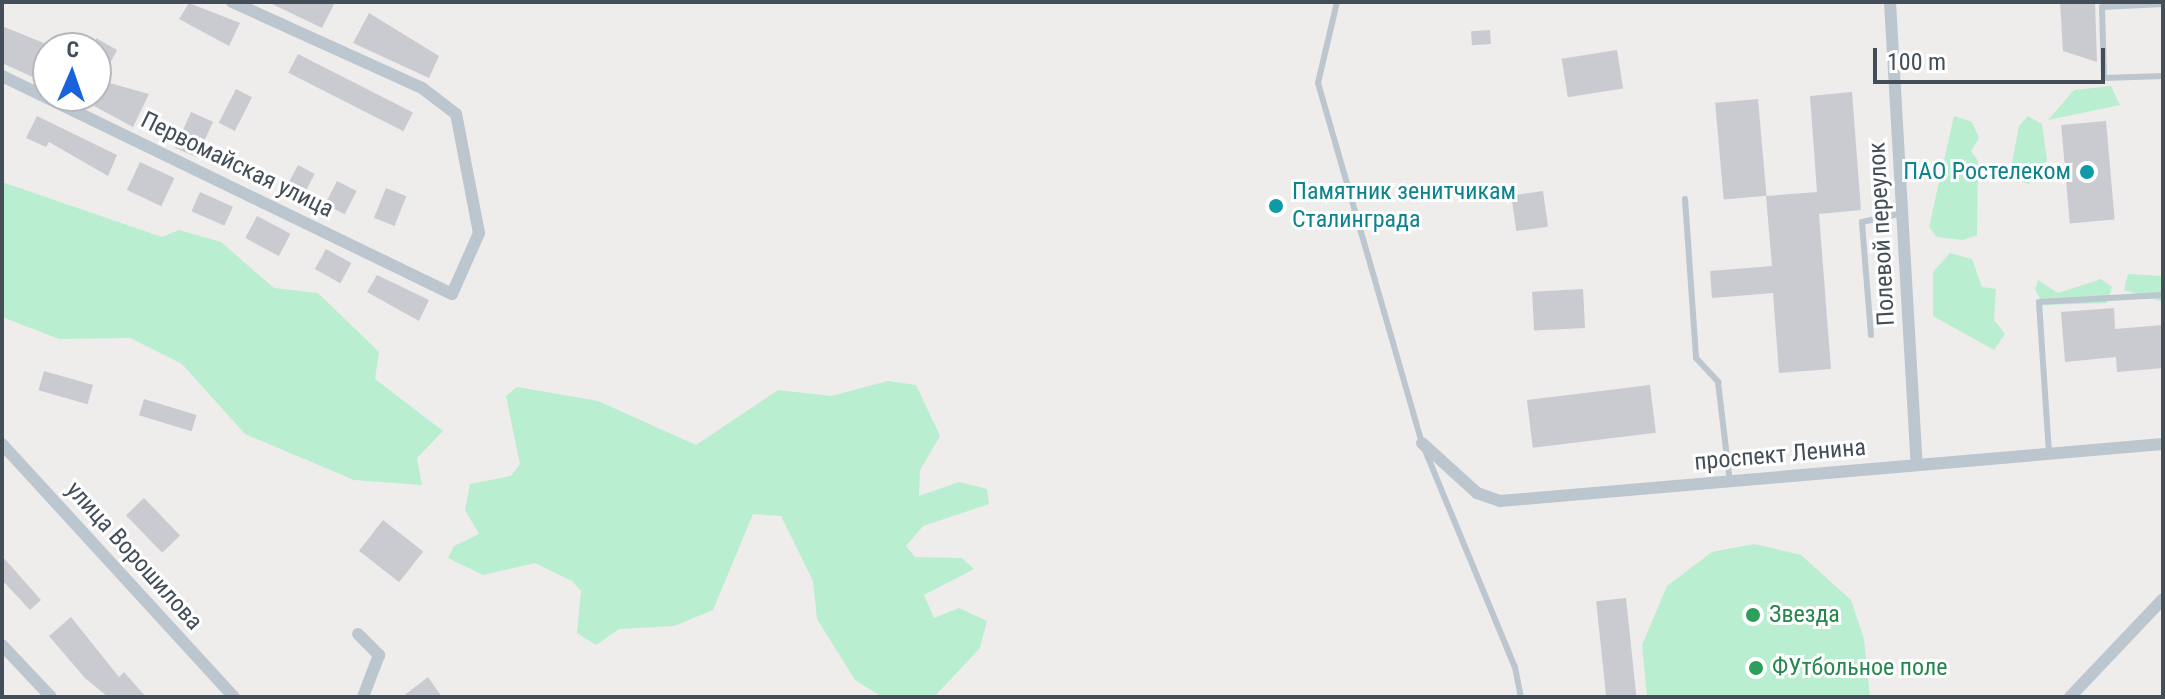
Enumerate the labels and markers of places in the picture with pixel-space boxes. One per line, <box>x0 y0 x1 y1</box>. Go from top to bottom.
place label: ПАО Ростелеком <box>1903 158 2071 186</box>
marker: ПАО Ростелеком <box>2078 163 2096 181</box>
place label: Памятник зенитчикам Сталинграда <box>1292 178 1516 234</box>
marker: Памятник зенитчикам Сталинграда <box>1267 197 1285 215</box>
place label: Звезда <box>1769 601 1840 629</box>
marker: Звезда <box>1744 606 1762 624</box>
place label: ФУтбольное поле <box>1772 654 1947 682</box>
marker: ФУтбольное поле <box>1747 659 1765 677</box>

